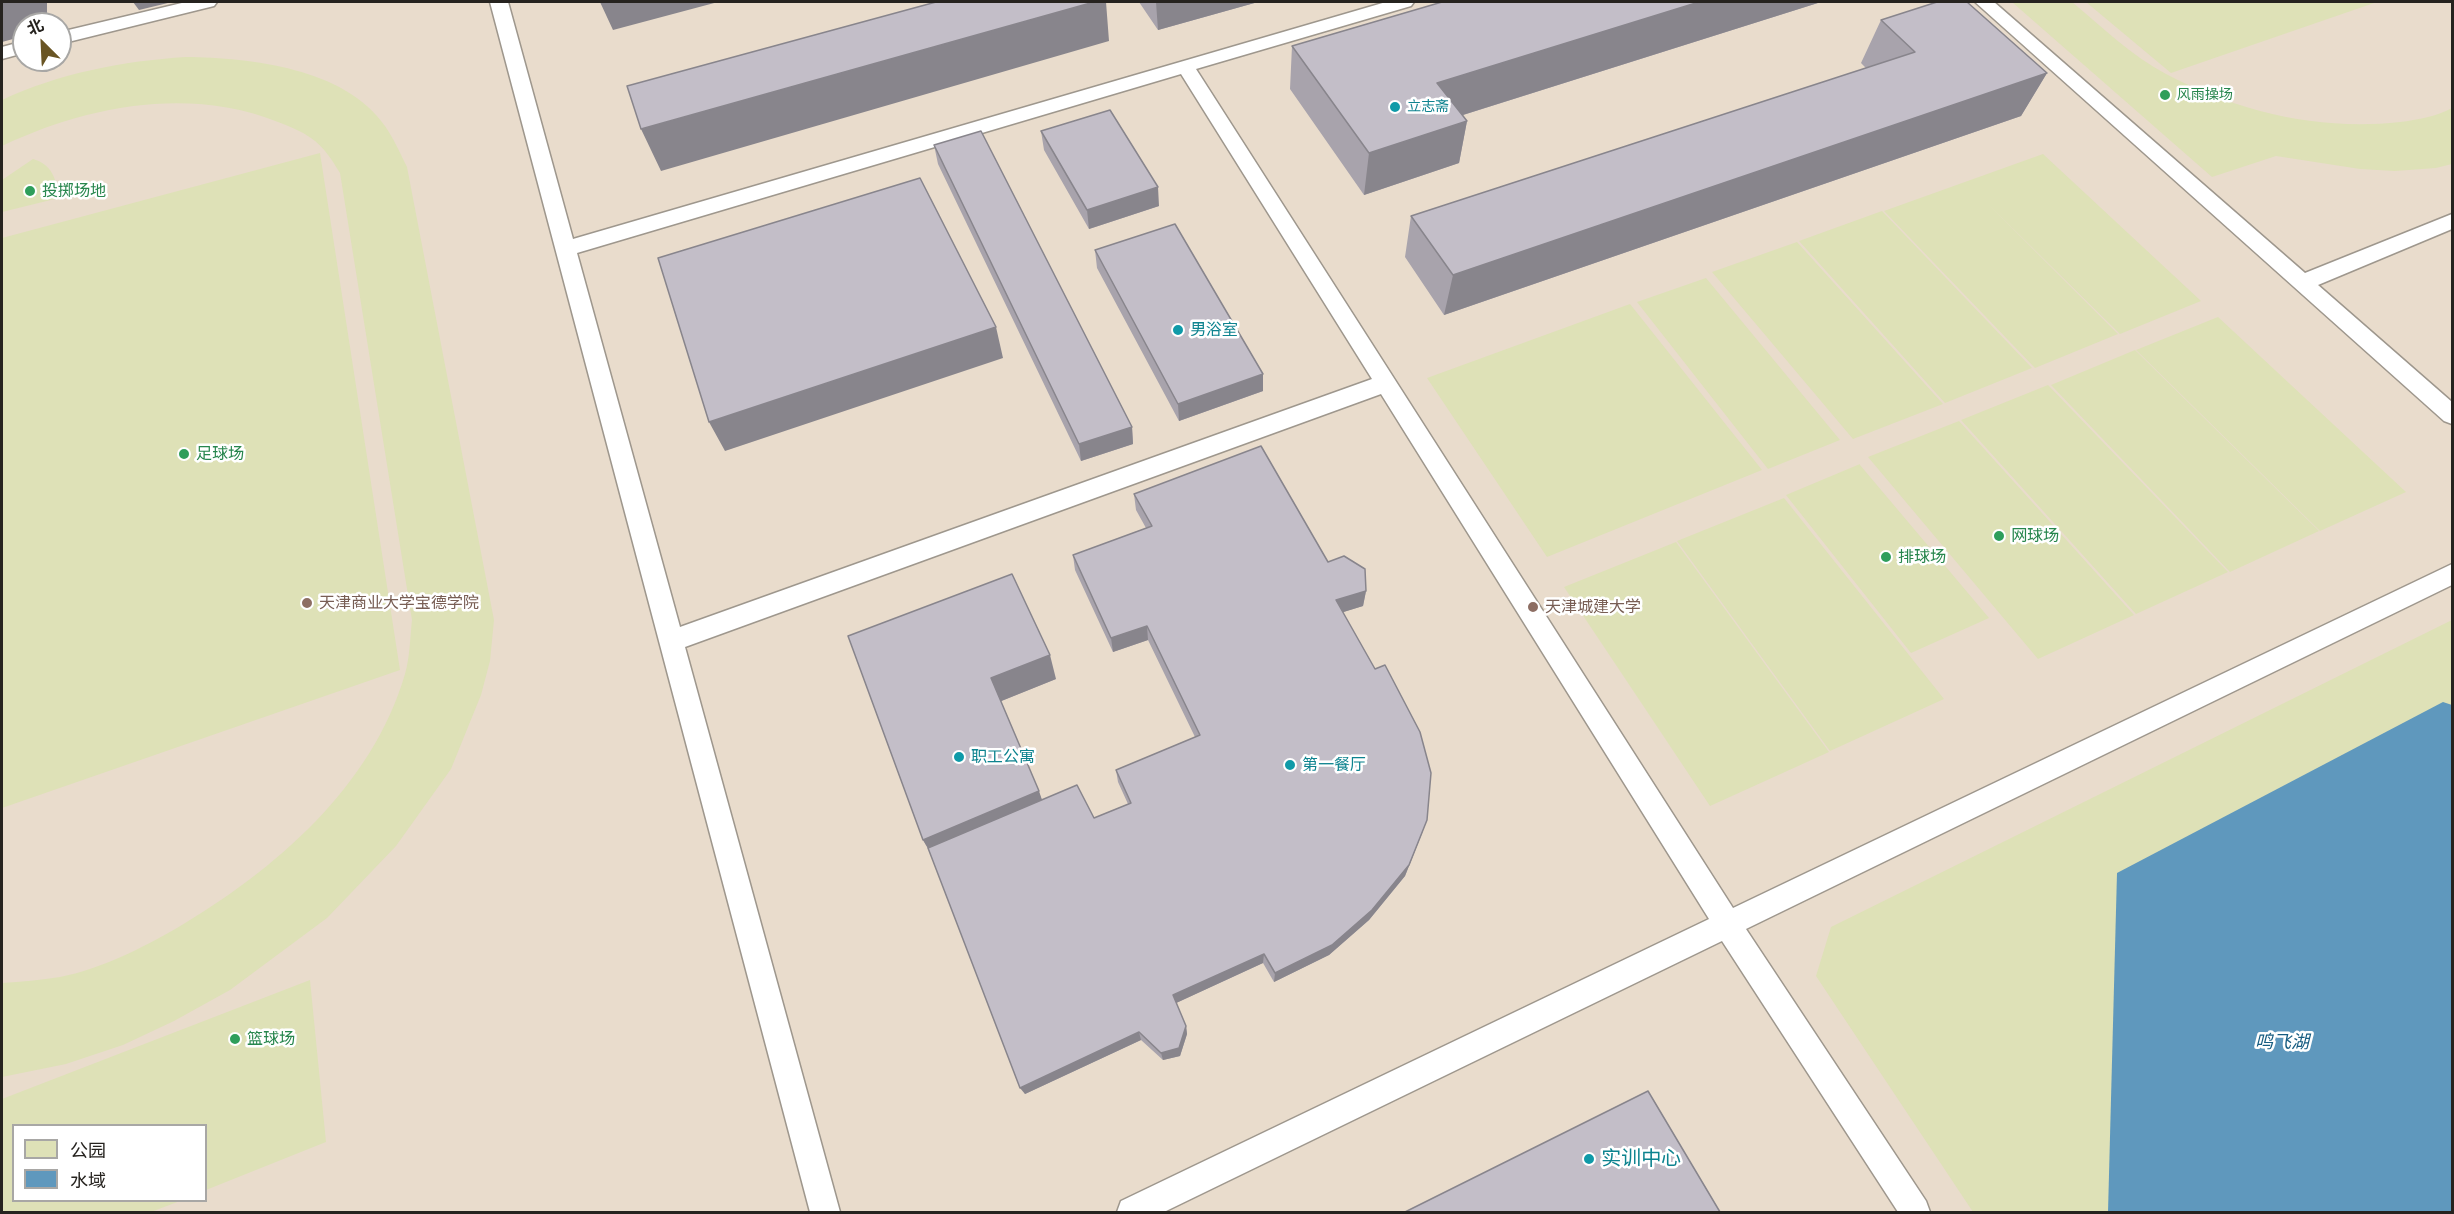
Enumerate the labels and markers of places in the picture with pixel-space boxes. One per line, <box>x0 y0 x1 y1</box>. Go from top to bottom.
place label: 风雨操场 <box>2177 87 2233 103</box>
marker: 风雨操场 <box>2158 88 2172 102</box>
place label: 立志斋 <box>1407 99 1449 115</box>
marker: 立志斋 <box>1388 100 1402 114</box>
place label: 投掷场地 <box>42 181 106 201</box>
marker: 投掷场地 <box>23 184 37 198</box>
place label: 男浴室 <box>1190 320 1238 340</box>
marker: 男浴室 <box>1171 323 1185 337</box>
place label: 足球场 <box>196 444 244 464</box>
marker: 足球场 <box>177 447 191 461</box>
place label: 网球场 <box>2011 526 2059 546</box>
marker: 网球场 <box>1992 529 2006 543</box>
place label: 排球场 <box>1898 547 1946 567</box>
marker: 排球场 <box>1879 550 1893 564</box>
place label: 天津商业大学宝德学院 <box>319 593 479 613</box>
marker: 天津商业大学宝德学院 <box>300 596 314 610</box>
place label: 天津城建大学 <box>1545 597 1641 617</box>
marker: 天津城建大学 <box>1526 600 1540 614</box>
place label: 职工公寓 <box>971 747 1035 767</box>
marker: 职工公寓 <box>952 750 966 764</box>
place label: 第一餐厅 <box>1302 755 1366 775</box>
marker: 第一餐厅 <box>1283 758 1297 772</box>
place label: 篮球场 <box>247 1029 295 1049</box>
marker: 篮球场 <box>228 1032 242 1046</box>
place label: 实训中心 <box>1601 1147 1681 1171</box>
marker: 实训中心 <box>1582 1152 1596 1166</box>

